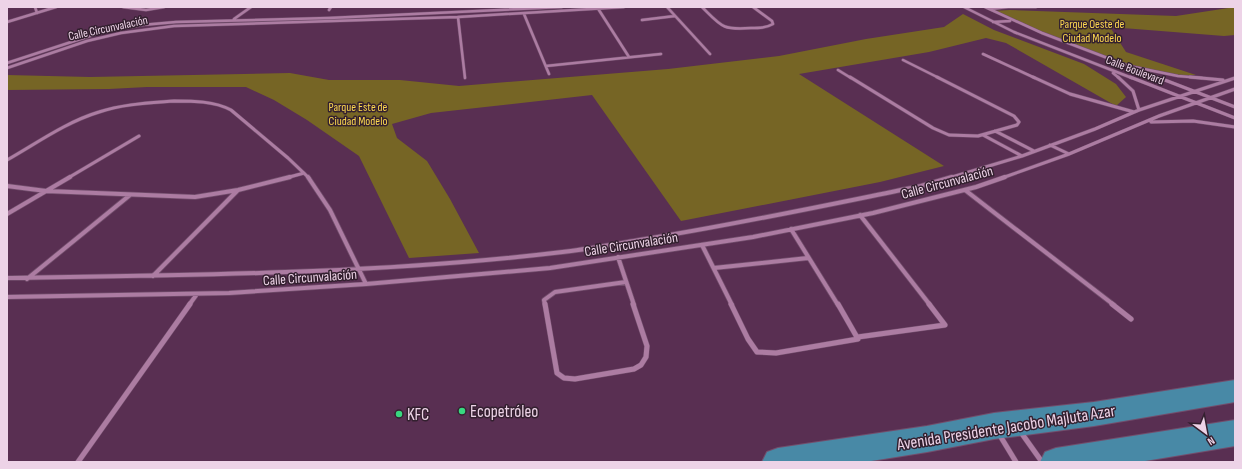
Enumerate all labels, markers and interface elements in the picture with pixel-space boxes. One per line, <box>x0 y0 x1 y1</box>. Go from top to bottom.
street label: Calle Circunvalación <box>67 13 149 44</box>
park label: Parque Oeste de Ciudad Modelo <box>1060 17 1125 46</box>
street label: Calle Boulevard <box>1104 53 1166 88</box>
park label: Parque Este de Ciudad Modelo <box>329 100 388 129</box>
street label: Calle Circunvalación <box>899 162 995 203</box>
street label: Calle Circunvalación <box>583 229 679 260</box>
street label: Calle Circunvalación <box>262 266 358 289</box>
street label: Avenida Presidente Jacobo Majluta Azar <box>895 401 1117 455</box>
place label: Ecopetróleo <box>470 402 538 422</box>
place label: KFC <box>407 405 429 425</box>
marker: Ecopetróleo <box>457 406 467 416</box>
marker: KFC <box>394 409 404 419</box>
north arrow <box>1186 413 1226 453</box>
text: N <box>1205 434 1217 448</box>

